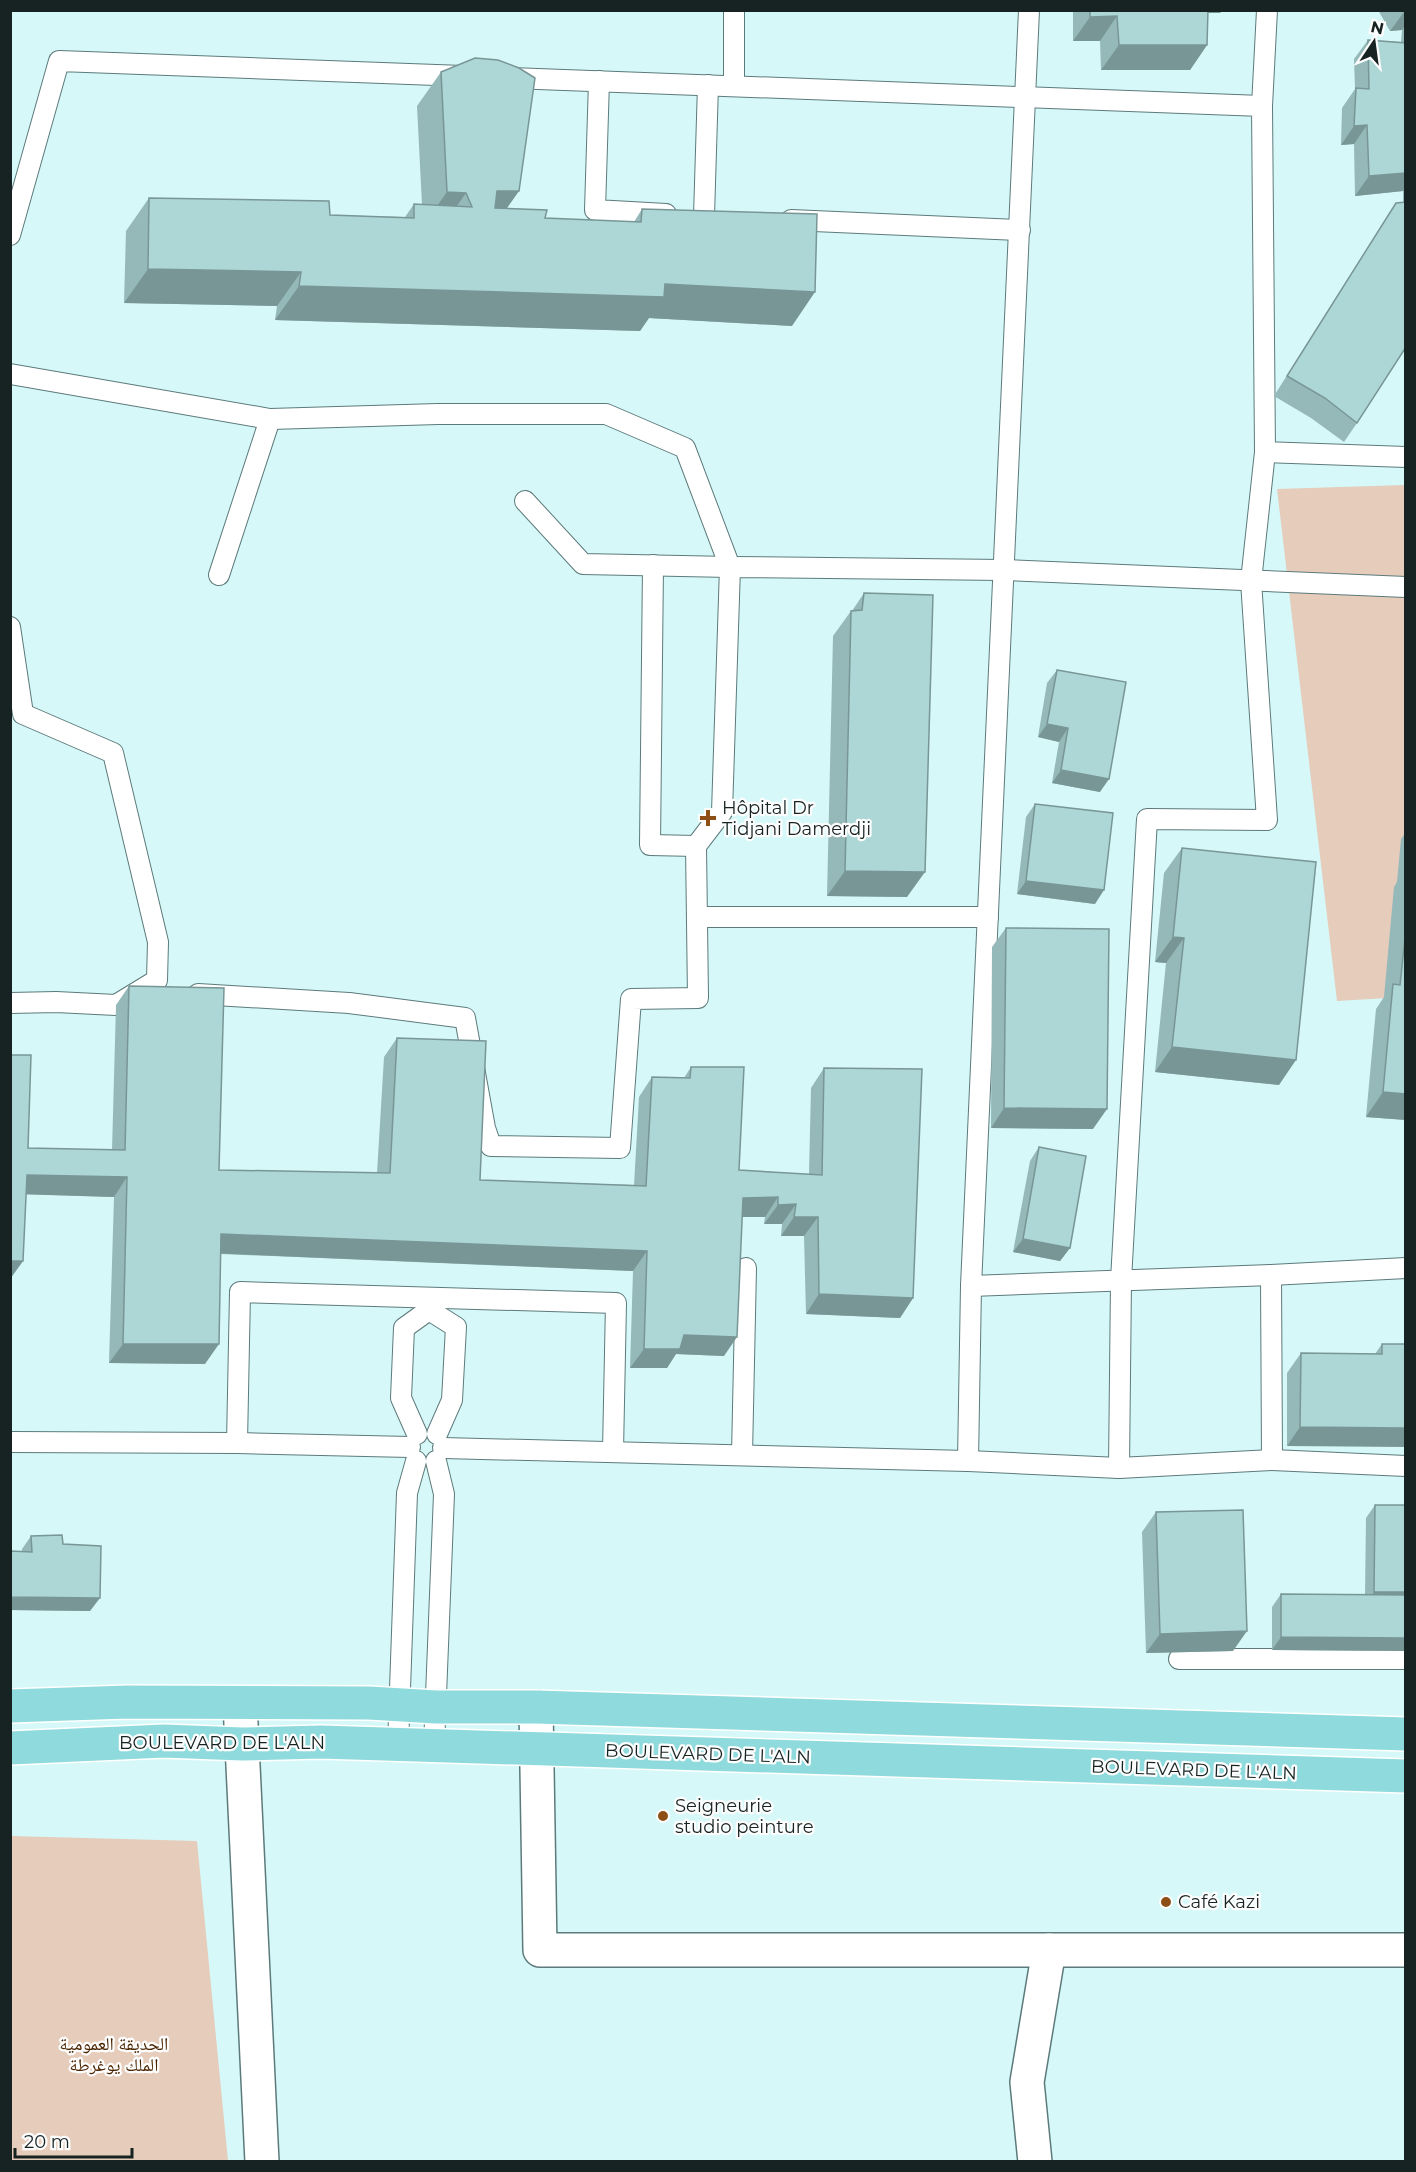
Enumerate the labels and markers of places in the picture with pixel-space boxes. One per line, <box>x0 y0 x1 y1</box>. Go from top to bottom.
place label: Hôpital Dr Tidjani Damerdji <box>722 797 871 840</box>
marker: Hôpital Dr Tidjani Damerdji <box>699 809 717 827</box>
place label: Seigneurie studio peinture <box>675 1795 814 1838</box>
marker: Seigneurie studio peinture <box>656 1809 670 1823</box>
place label: Café Kazi <box>1178 1891 1260 1913</box>
marker: Café Kazi <box>1159 1895 1173 1909</box>

